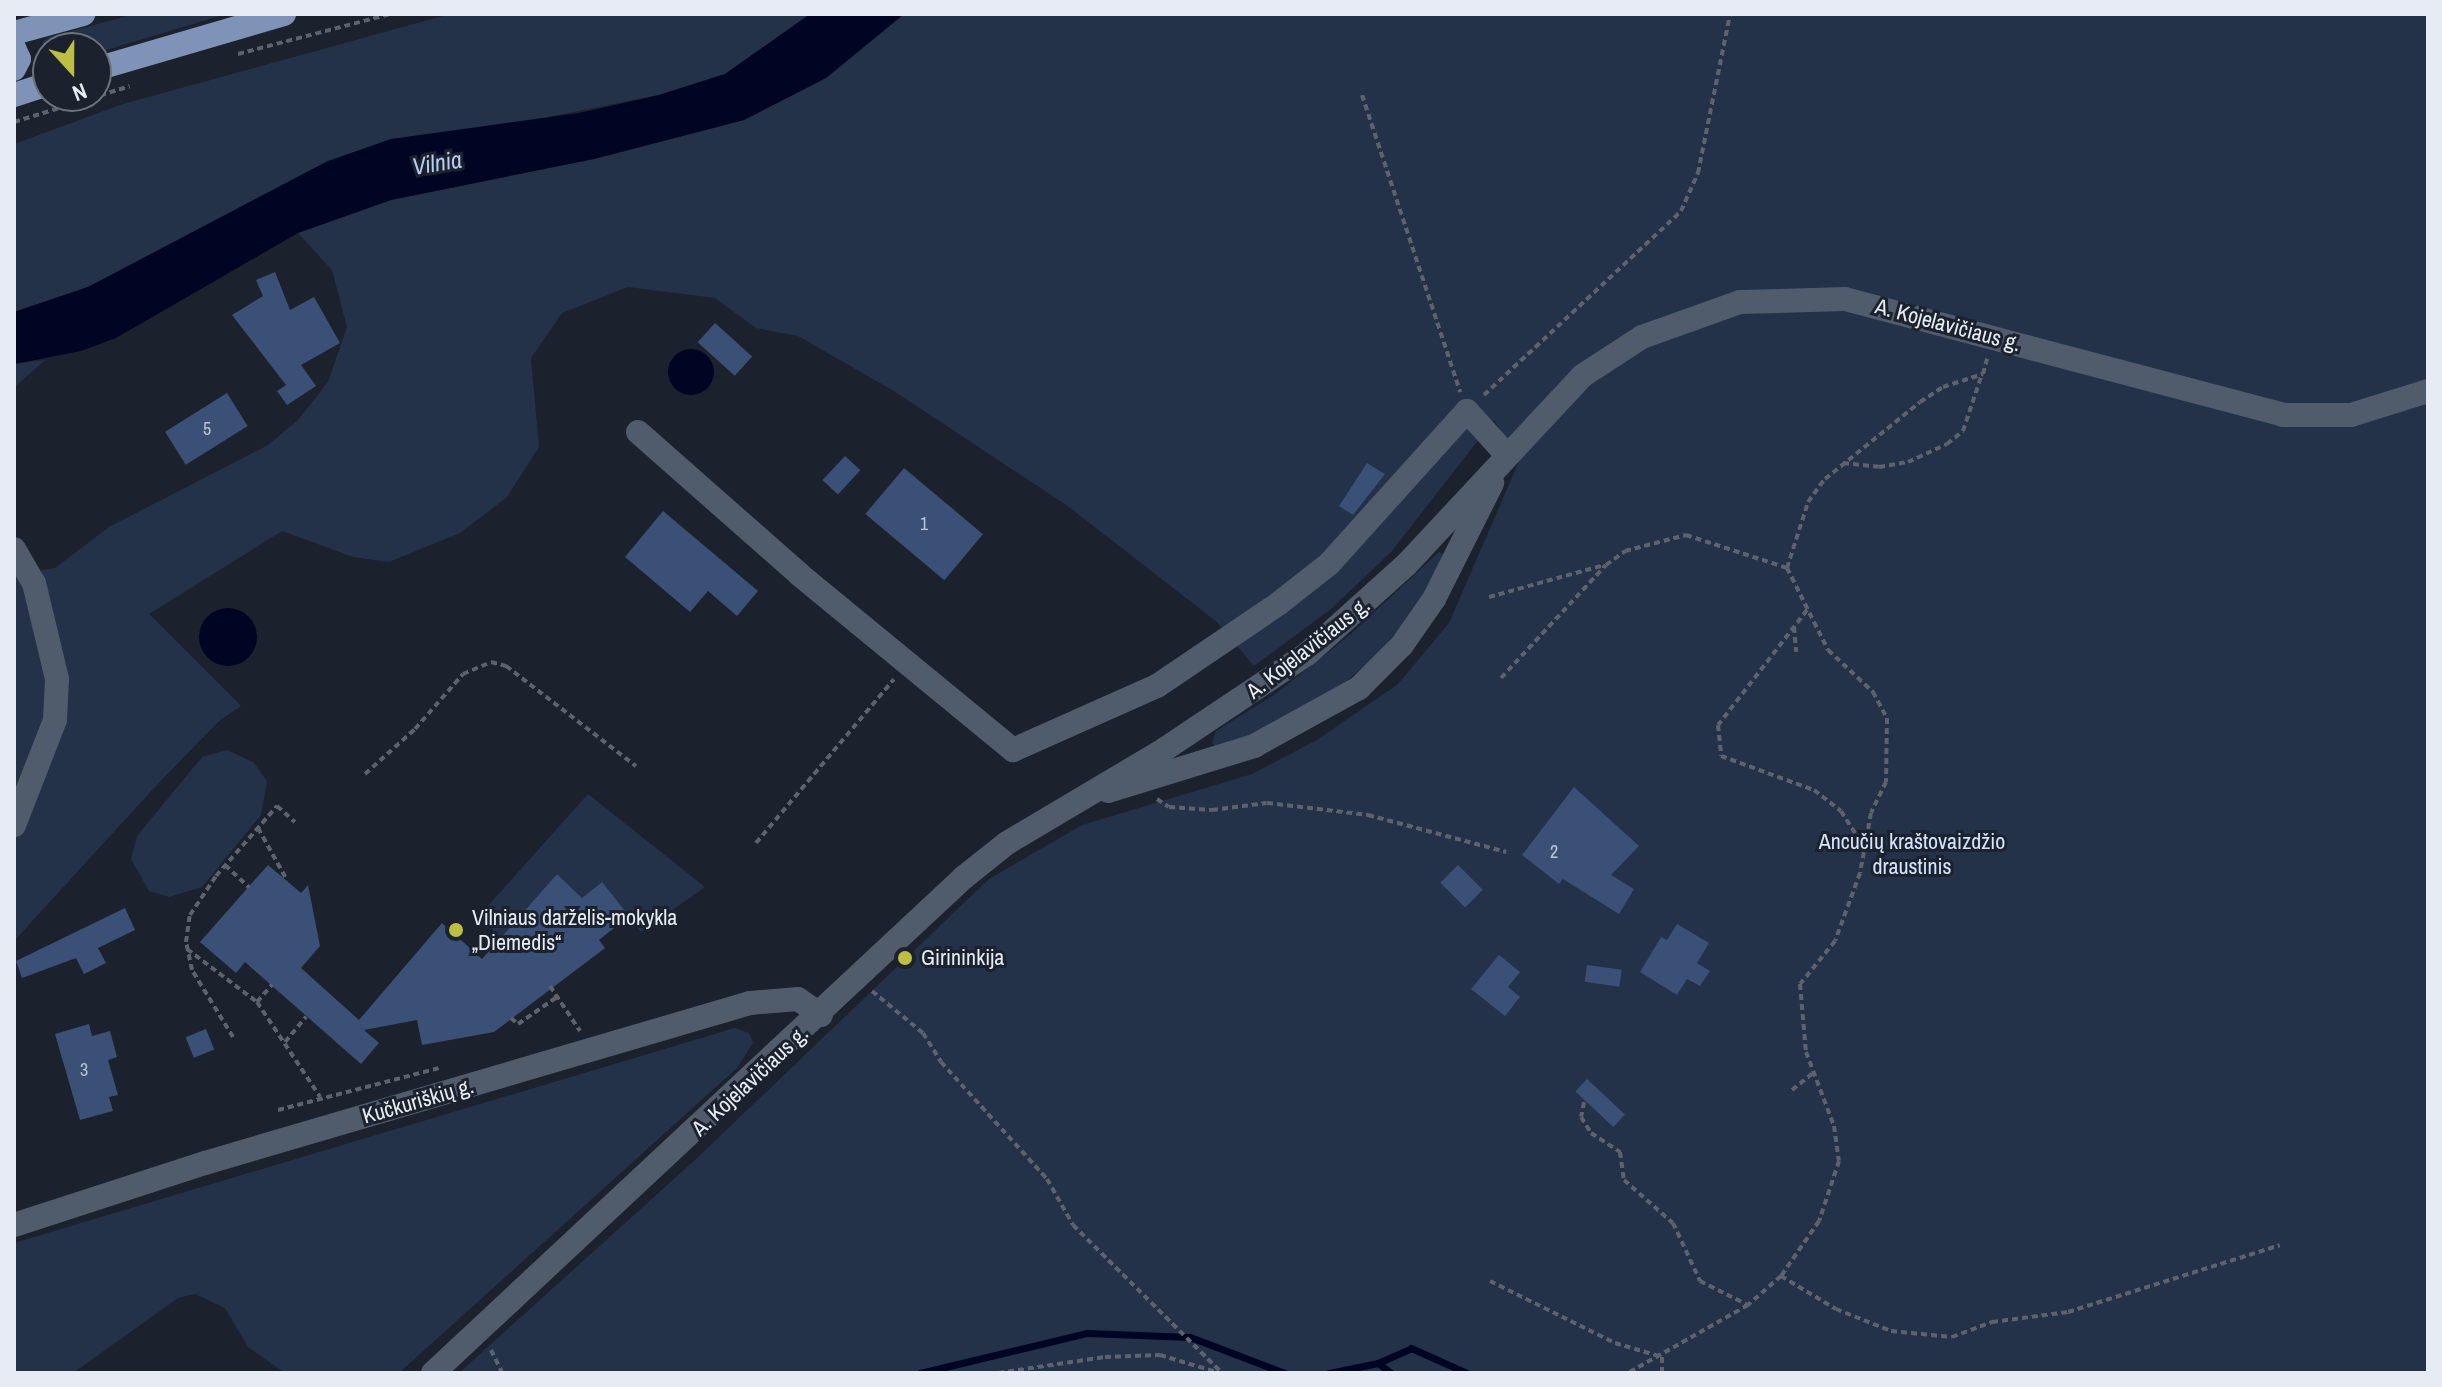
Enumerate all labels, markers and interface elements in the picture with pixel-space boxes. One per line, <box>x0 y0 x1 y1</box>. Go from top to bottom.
north arrow <box>32 32 112 112</box>
text: N <box>68 76 91 109</box>
water label: Vilnia <box>410 145 464 181</box>
street label: A. Kojelavičiaus g. <box>1872 293 2024 357</box>
house number: 5 <box>203 418 211 440</box>
house number: 1 <box>920 513 928 535</box>
street label: A. Kojelavičiaus g. <box>1241 592 1375 704</box>
park label: Ancučių kraštovaizdžio draustinis <box>1819 828 2005 880</box>
house number: 2 <box>1550 841 1558 863</box>
place label: Vilniaus darželis-mokykla „Diemedis“ <box>472 904 677 956</box>
marker: Vilniaus darželis-mokykla „Diemedis“ <box>447 921 465 939</box>
place label: Girininkija <box>921 945 1004 971</box>
marker: Girininkija <box>896 949 914 967</box>
street label: A. Kojelavičiaus g. <box>686 1020 814 1142</box>
house number: 3 <box>80 1059 88 1081</box>
street label: Kučkuriškių g. <box>359 1073 477 1129</box>

